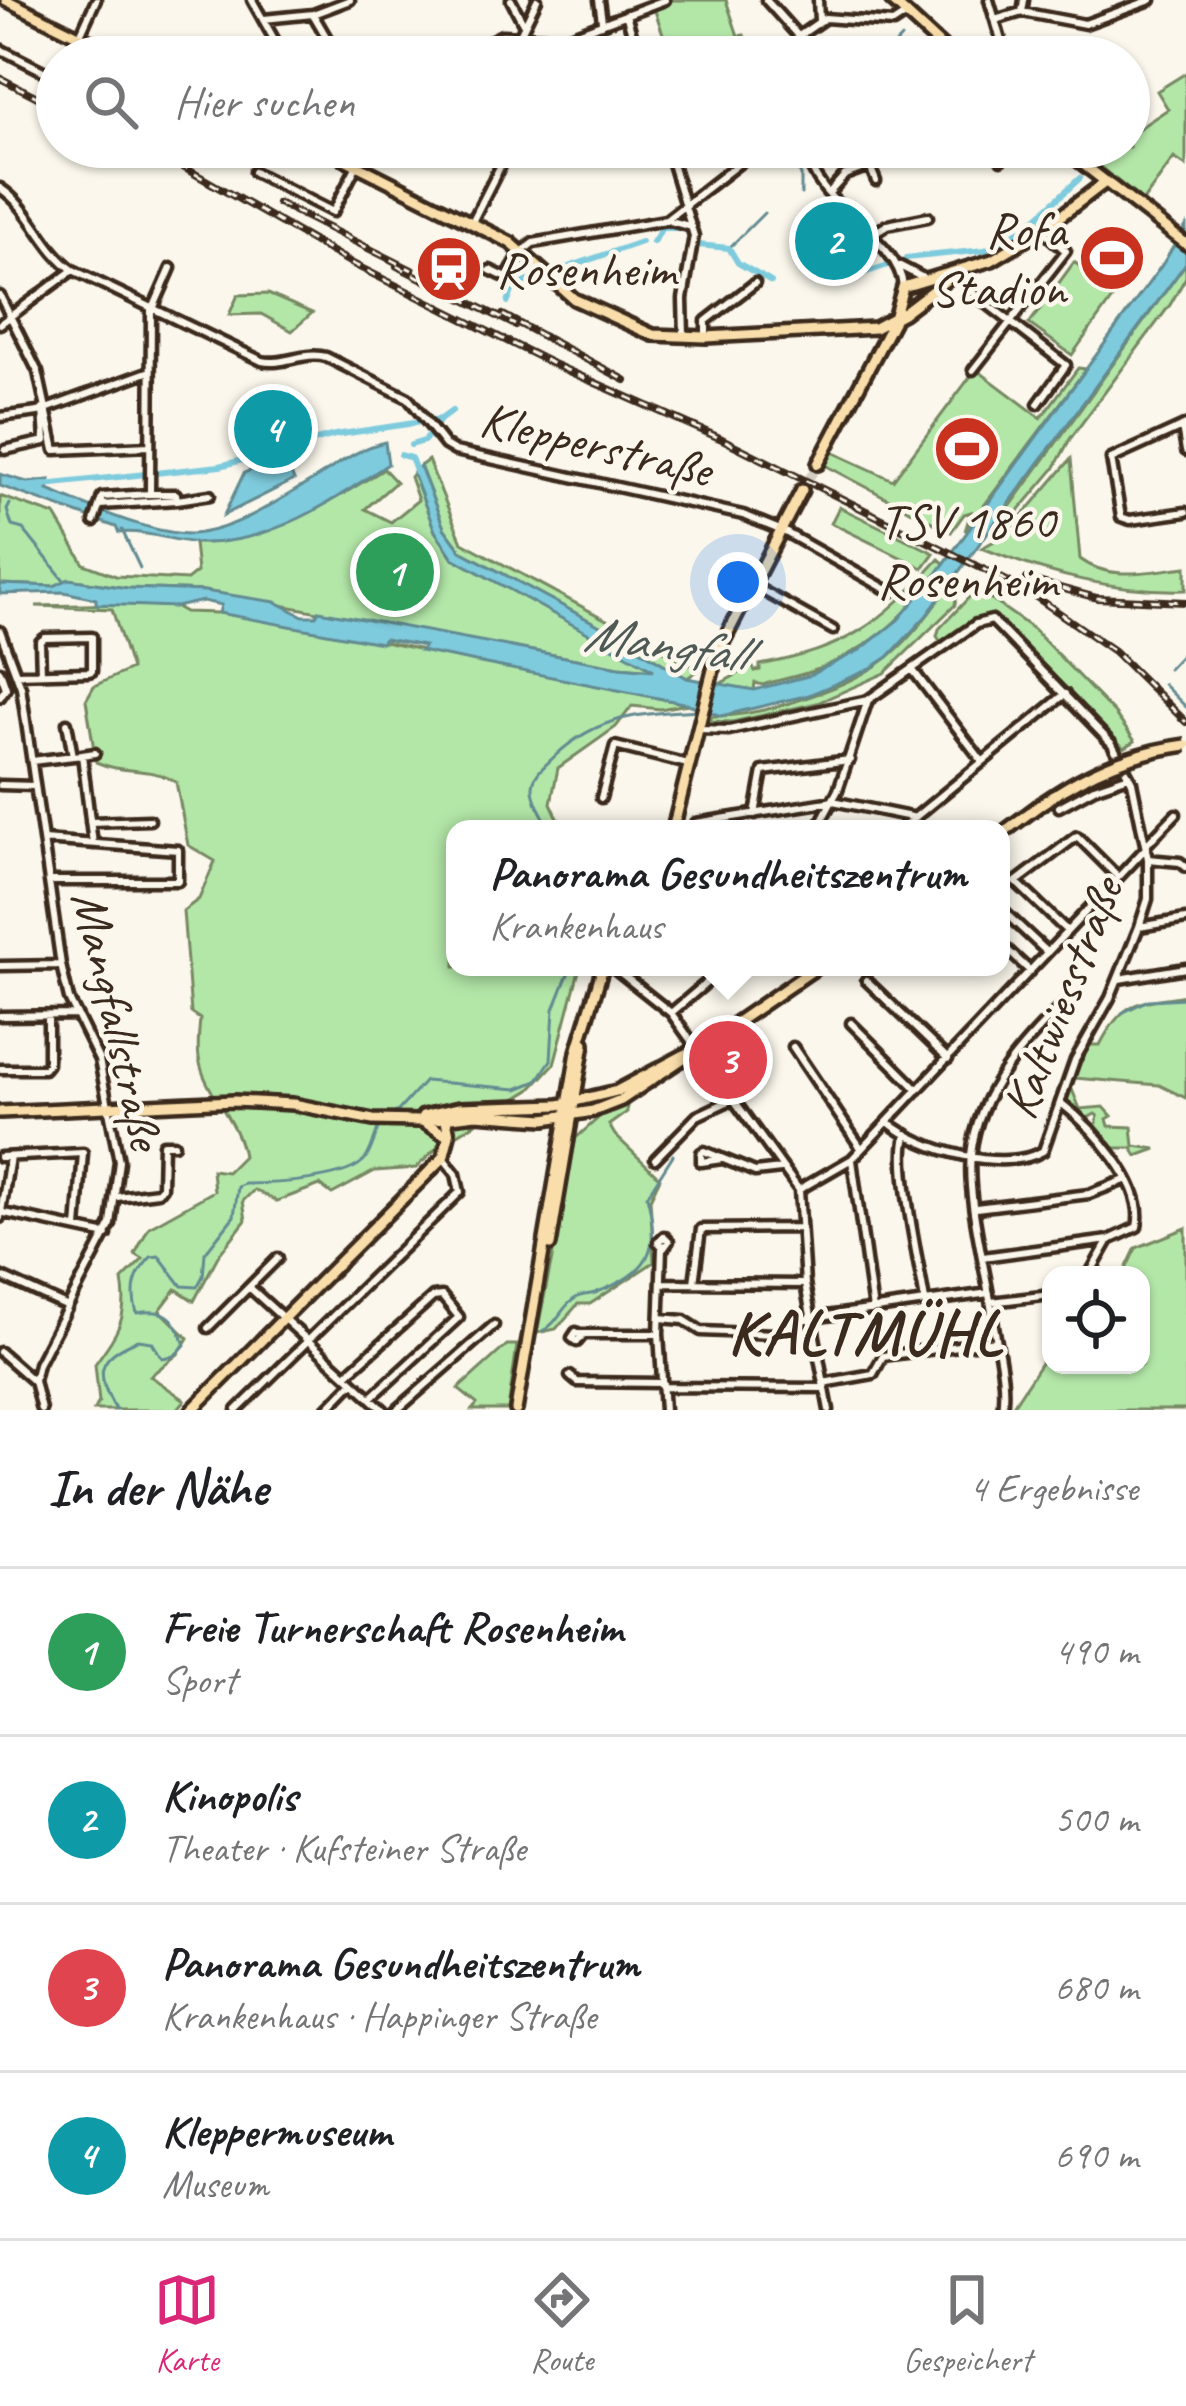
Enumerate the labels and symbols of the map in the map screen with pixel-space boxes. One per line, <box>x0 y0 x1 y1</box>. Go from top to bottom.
pin: 2 <box>795 196 873 286</box>
place label: Rofa Stadion <box>930 197 1070 320</box>
sports icon: Rofa Stadion <box>1077 223 1147 293</box>
station icon: Rosenheim <box>414 234 484 304</box>
place label: Rosenheim <box>496 237 680 301</box>
pin: 4 <box>234 384 312 474</box>
street label: Klepperstraße <box>474 386 721 502</box>
sports icon: TSV 1860 Rosenheim <box>932 414 1002 484</box>
place label: TSV 1860 Rosenheim <box>877 489 1061 612</box>
pin: 1 <box>356 527 434 617</box>
your location <box>708 552 768 612</box>
water label: Mangfall <box>580 598 766 690</box>
street label: Kaltwiesstraße <box>987 865 1138 1127</box>
street label: Mangfallstraße <box>57 885 180 1159</box>
pin: 3 <box>689 1015 767 1105</box>
district label: KALTMÜHL <box>728 1293 1004 1372</box>

